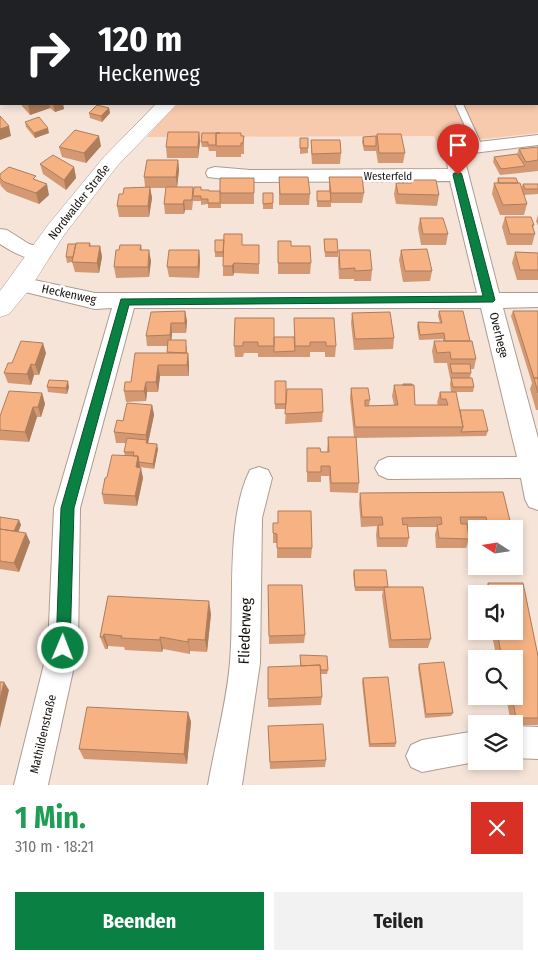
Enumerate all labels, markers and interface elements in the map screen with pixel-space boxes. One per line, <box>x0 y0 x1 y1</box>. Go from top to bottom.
text: 120 m <box>98 18 182 60</box>
icon: right <box>15 20 80 85</box>
text: Heckenweg <box>98 60 200 87</box>
pin <box>437 124 479 175</box>
icon: arrive <box>444 131 472 159</box>
street label: Nordwalder Straße <box>45 161 113 242</box>
street label: Westerfeld <box>364 170 412 183</box>
street label: Heckenweg <box>40 281 98 307</box>
street label: Overhege <box>487 311 511 359</box>
north arrow <box>468 520 522 575</box>
map controls <box>468 520 523 770</box>
button: sound <box>468 585 523 640</box>
street label: Fliederweg <box>235 597 255 665</box>
position arrow <box>36 621 88 673</box>
button: search <box>468 650 523 705</box>
street label: Mathildenstraße <box>27 693 59 775</box>
button: layers <box>468 715 523 770</box>
text: 1 Min. <box>15 800 86 836</box>
button: close <box>471 802 523 854</box>
text: 310 m · 18:21 <box>15 837 94 856</box>
button: Beenden <box>15 892 264 950</box>
button: Teilen <box>274 892 523 950</box>

